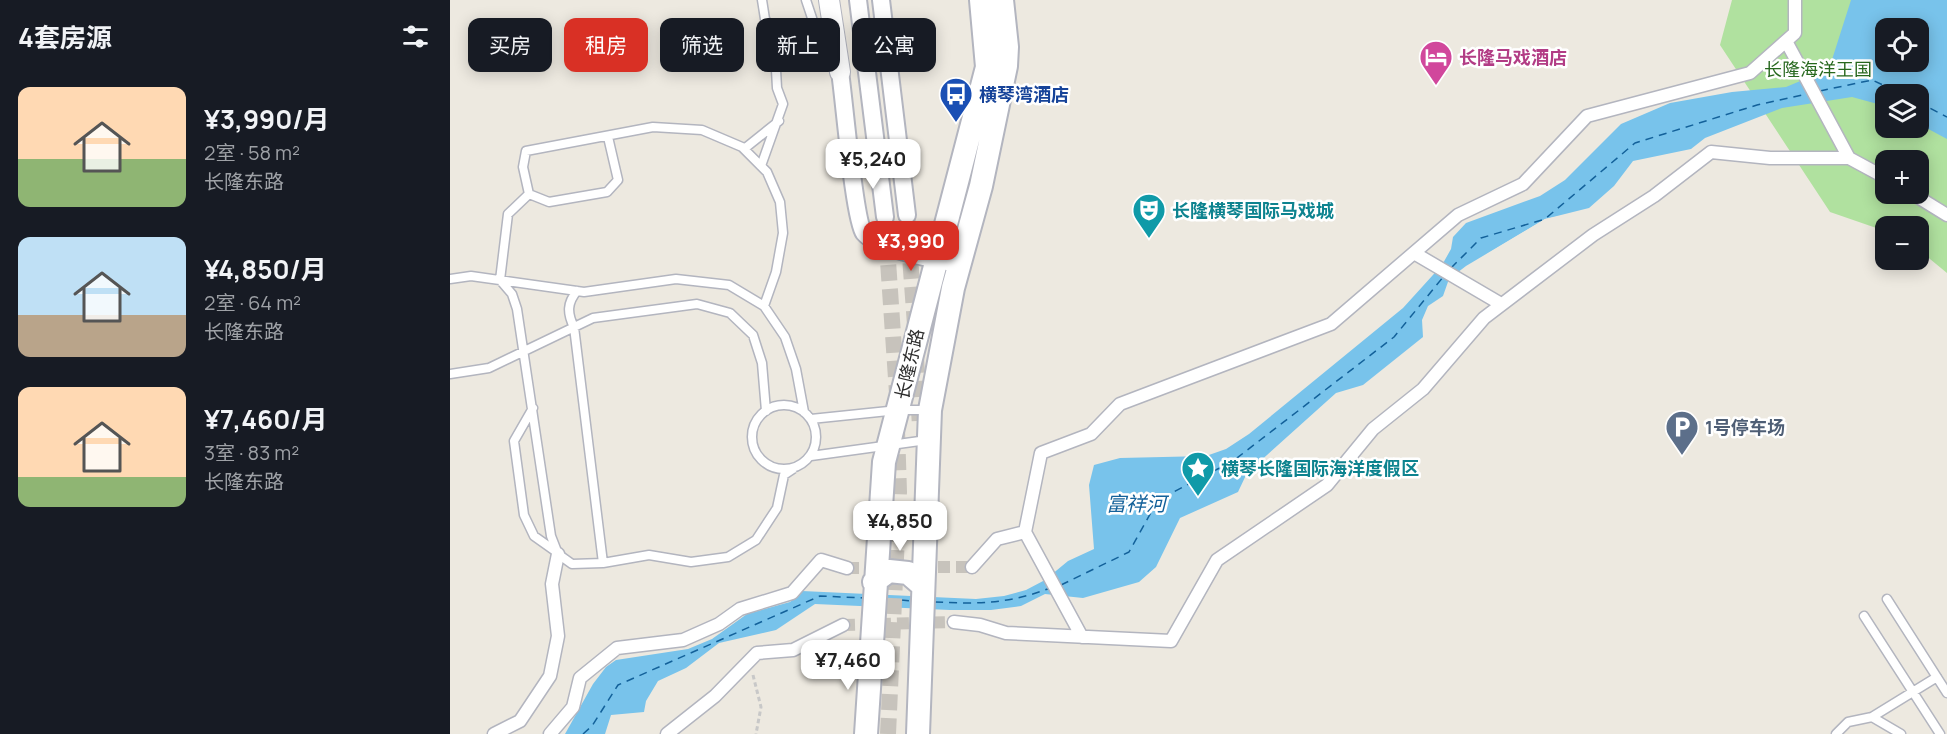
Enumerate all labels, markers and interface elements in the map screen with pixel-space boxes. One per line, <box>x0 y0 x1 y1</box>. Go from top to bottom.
chip: 买房 <box>468 18 552 72</box>
chip: 租房 <box>564 18 648 72</box>
chip: 筛选 <box>660 18 744 72</box>
chip: 新上 <box>756 18 840 72</box>
chip: 公寓 <box>852 18 936 72</box>
map controls <box>1875 18 1929 270</box>
button: locate <box>1875 18 1929 72</box>
text: 4套房源 <box>18 19 112 55</box>
icon: filters <box>399 20 432 53</box>
hotel icon: 长隆马戏酒店 <box>1418 39 1454 86</box>
place label: 长隆马戏酒店 <box>1459 45 1567 69</box>
park label: 长隆海洋王国 <box>1764 57 1872 81</box>
bus stop icon: 横琴湾酒店 <box>938 76 974 123</box>
place label: 横琴湾酒店 <box>979 82 1069 106</box>
button: layers <box>1875 84 1929 138</box>
text: ¥3,990/月 <box>204 101 330 137</box>
icon: home <box>66 111 138 183</box>
text: 2室 · 58 m² <box>204 139 300 166</box>
pin: ¥5,240 <box>824 139 922 190</box>
text: ¥5,240 <box>840 145 906 172</box>
button: + <box>1875 150 1929 204</box>
text: 长隆东路 <box>204 168 284 195</box>
theatre icon: 长隆横琴国际马戏城 <box>1131 192 1167 239</box>
place label: 长隆横琴国际马戏城 <box>1172 198 1334 222</box>
button: − <box>1875 216 1929 270</box>
pin: ¥3,990 <box>862 221 960 272</box>
text: ¥3,990 <box>877 227 945 254</box>
text: ¥4,850/月 <box>204 251 327 287</box>
icon: home <box>66 261 138 333</box>
text: 2室 · 64 m² <box>204 289 301 316</box>
text: 长隆东路 <box>204 318 284 345</box>
street label: 长隆东路 <box>889 326 929 402</box>
text: ¥7,460/月 <box>204 401 328 437</box>
parking icon: 1号停车场 <box>1664 409 1700 456</box>
icon: home <box>66 411 138 483</box>
place label: 1号停车场 <box>1705 415 1785 439</box>
text: 3室 · 83 m² <box>204 439 299 466</box>
place icon: 横琴长隆国际海洋度假区 <box>1180 450 1216 497</box>
place label: 横琴长隆国际海洋度假区 <box>1221 456 1419 480</box>
text: 长隆东路 <box>204 468 284 495</box>
water label: 富祥河 <box>1106 490 1170 517</box>
pin: ¥4,850 <box>851 501 949 552</box>
text: ¥4,850 <box>867 507 933 534</box>
pin: ¥7,460 <box>799 640 897 691</box>
text: ¥7,460 <box>815 646 881 673</box>

